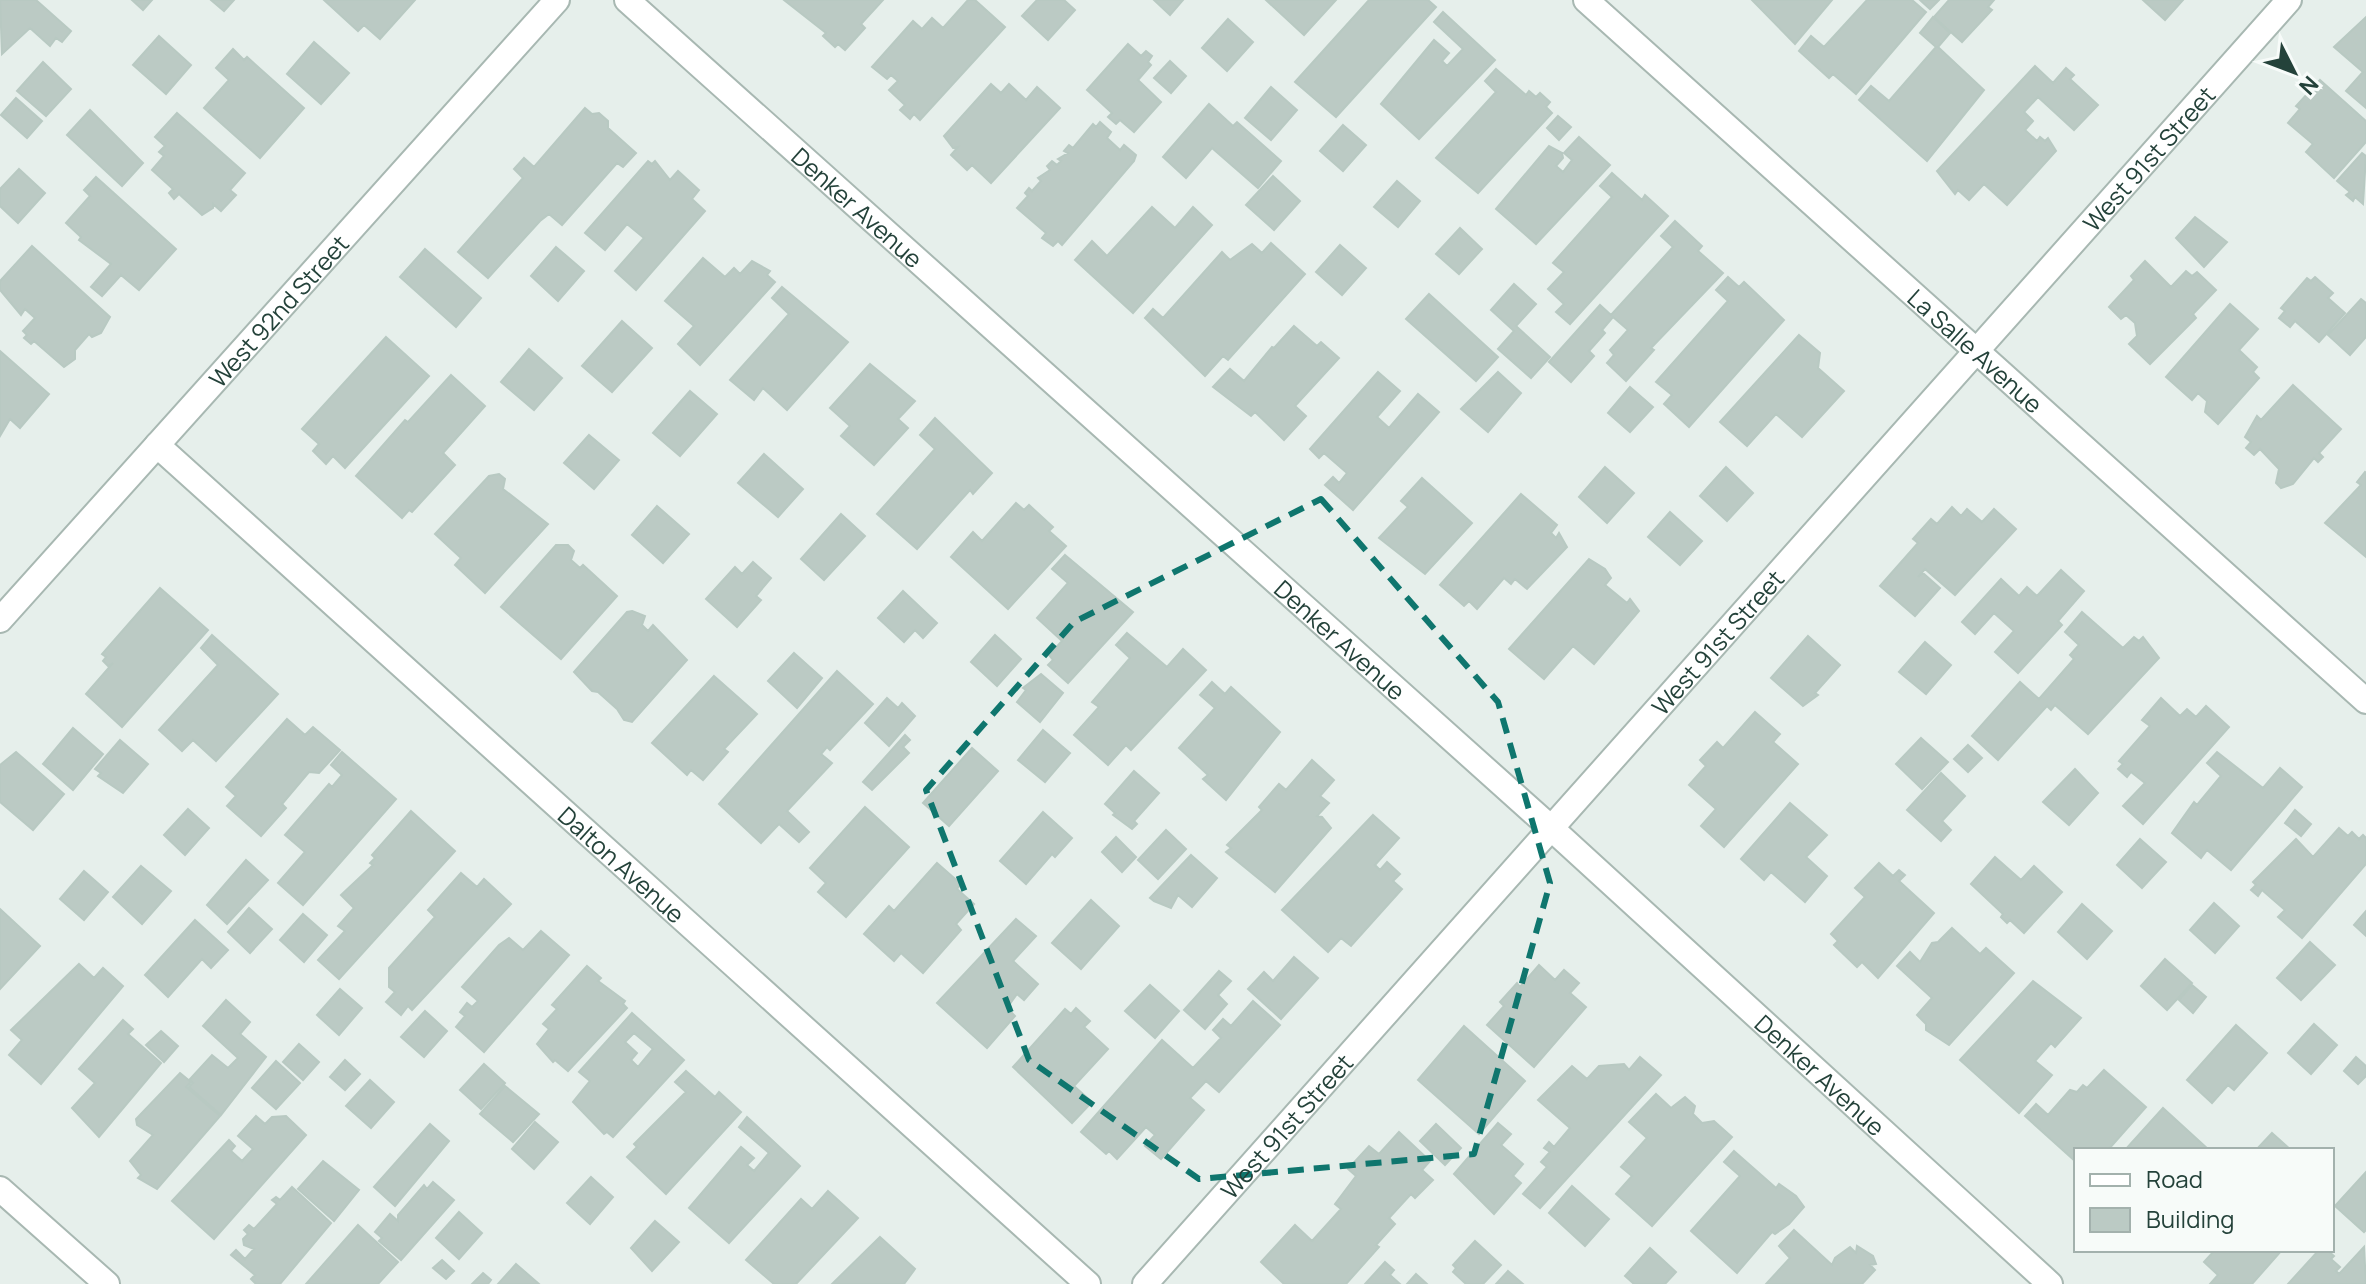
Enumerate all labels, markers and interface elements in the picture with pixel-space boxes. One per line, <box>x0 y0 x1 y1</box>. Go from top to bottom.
north arrow <box>2254 32 2334 112</box>
text: N <box>2292 69 2325 101</box>
street label: West 91st Street <box>2075 78 2222 238</box>
street label: Denker Avenue <box>785 139 930 274</box>
street label: West 92nd Street <box>201 227 355 394</box>
street label: La Salle Avenue <box>1901 281 2050 420</box>
street label: West 91st Street <box>1644 562 1791 722</box>
street label: Denker Avenue <box>1268 572 1413 707</box>
street label: Dalton Avenue <box>552 798 692 930</box>
street label: Denker Avenue <box>1748 1006 1893 1142</box>
street label: West 91st Street <box>1213 1046 1360 1205</box>
legend <box>2074 1148 2334 1252</box>
text: Road <box>2146 1162 2203 1195</box>
text: Building <box>2146 1202 2234 1235</box>

